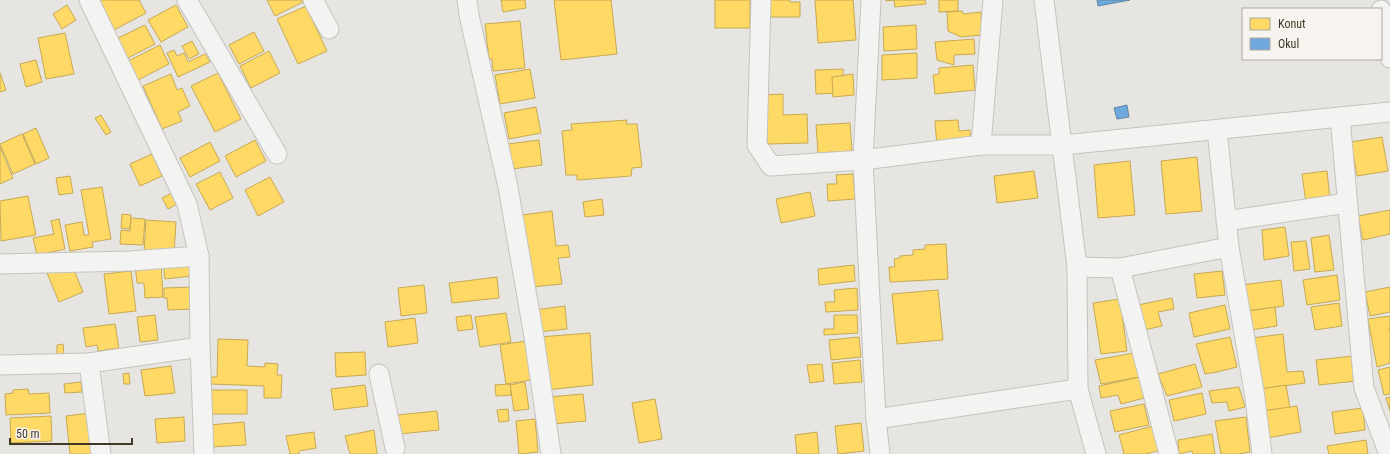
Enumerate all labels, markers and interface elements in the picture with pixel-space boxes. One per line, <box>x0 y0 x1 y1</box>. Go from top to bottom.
legend <box>1242 8 1382 60</box>
text: Konut <box>1278 17 1306 31</box>
text: Okul <box>1278 37 1299 51</box>
scale bar <box>10 420 132 446</box>
text: 50 m <box>16 427 40 441</box>

